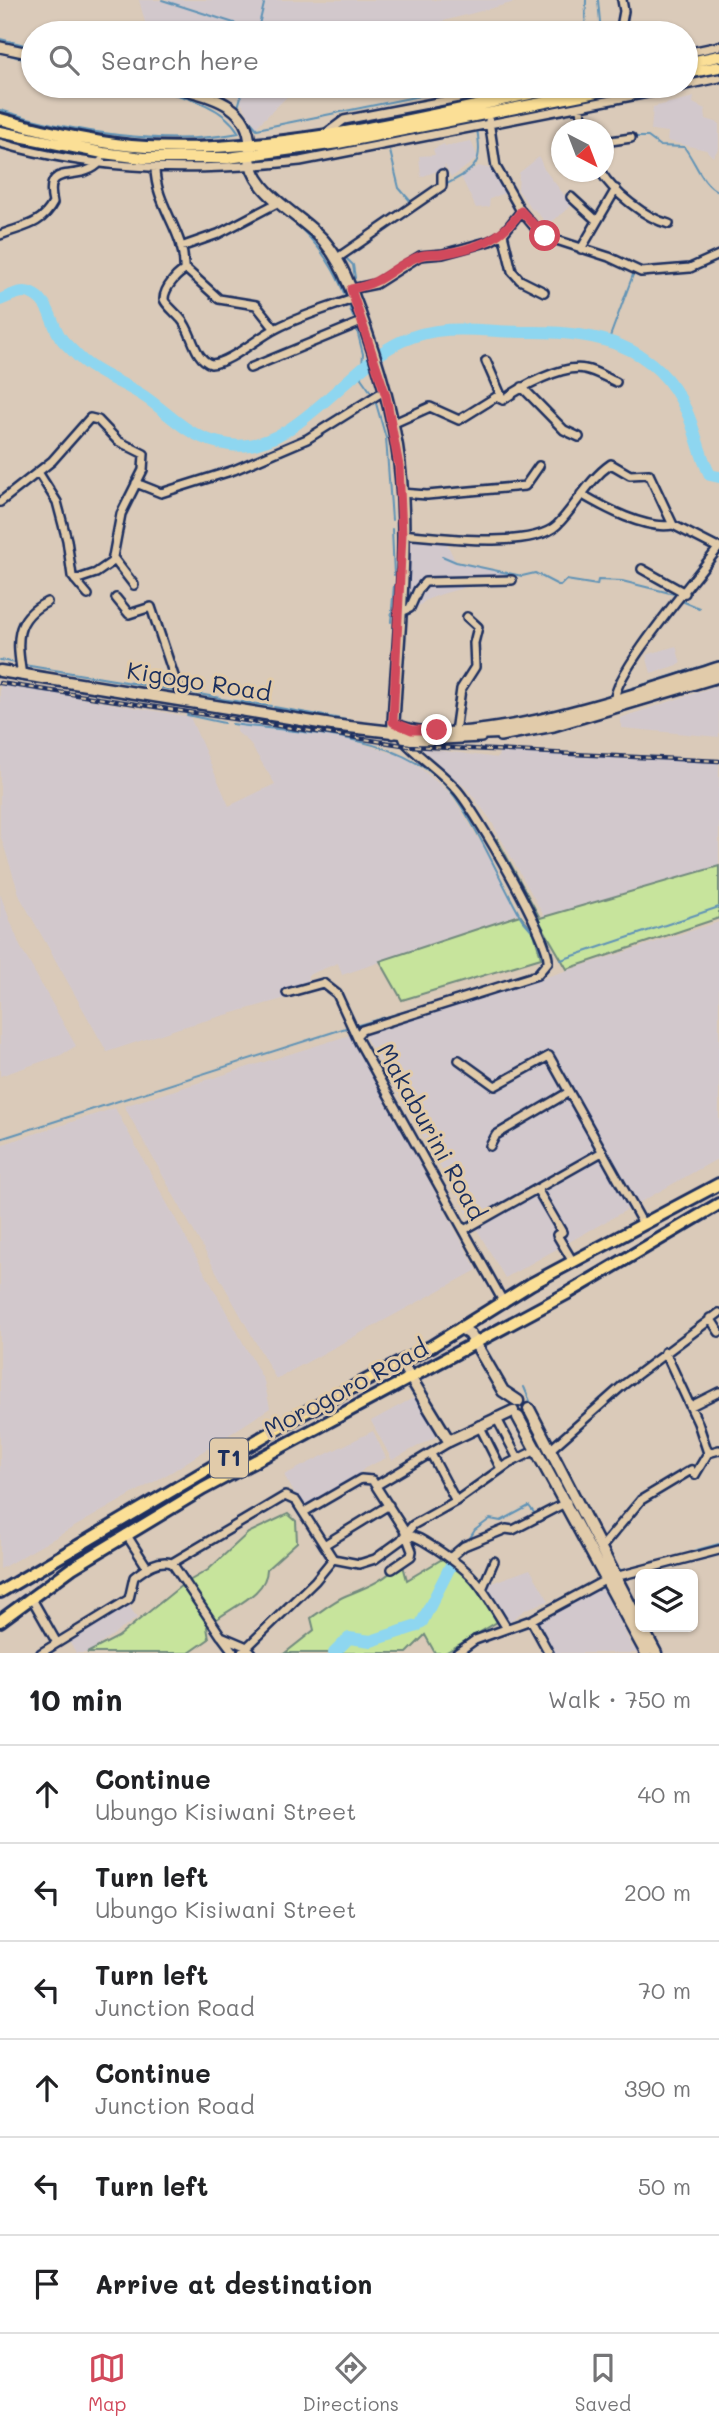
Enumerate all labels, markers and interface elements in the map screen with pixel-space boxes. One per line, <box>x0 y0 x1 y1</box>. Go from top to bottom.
search box <box>21 21 698 98</box>
icon: search <box>45 41 83 79</box>
text: Search here <box>101 43 259 77</box>
north arrow <box>551 119 614 182</box>
route start <box>529 220 560 251</box>
street label: Kigogo Road <box>125 654 274 707</box>
route end <box>421 714 452 745</box>
street label: Makaburini Road <box>371 1037 494 1225</box>
street label: Morogoro Road <box>258 1331 433 1444</box>
road number: T1 <box>210 1438 248 1478</box>
map controls <box>635 1569 698 1632</box>
button: layers <box>635 1569 698 1632</box>
text: 10 min <box>28 1679 123 1719</box>
text: Walk · 750 m <box>548 1684 691 1714</box>
text: Continue <box>95 1762 211 1796</box>
icon: ahead <box>28 1775 66 1813</box>
text: 40 m <box>638 1779 691 1809</box>
text: Ubungo Kisiwani Street <box>95 1796 356 1826</box>
text: Turn left <box>95 1860 208 1894</box>
icon: left <box>28 1873 66 1911</box>
text: 200 m <box>624 1877 691 1907</box>
text: Ubungo Kisiwani Street <box>95 1894 356 1924</box>
text: Turn left <box>95 1958 208 1992</box>
icon: left <box>28 1971 66 2009</box>
text: 70 m <box>638 1975 691 2005</box>
text: Junction Road <box>95 1992 255 2022</box>
text: Continue <box>95 2056 211 2090</box>
icon: ahead <box>28 2069 66 2107</box>
text: 390 m <box>624 2073 691 2103</box>
text: Junction Road <box>95 2090 255 2120</box>
icon: left <box>28 2167 66 2205</box>
text: Turn left <box>95 2169 208 2203</box>
text: 50 m <box>638 2171 691 2201</box>
icon: arrive <box>28 2265 66 2303</box>
text: Arrive at destination <box>95 2267 372 2301</box>
tab: Map <box>88 2349 127 2416</box>
tab: Directions <box>302 2349 399 2416</box>
tab: Saved <box>575 2349 631 2416</box>

